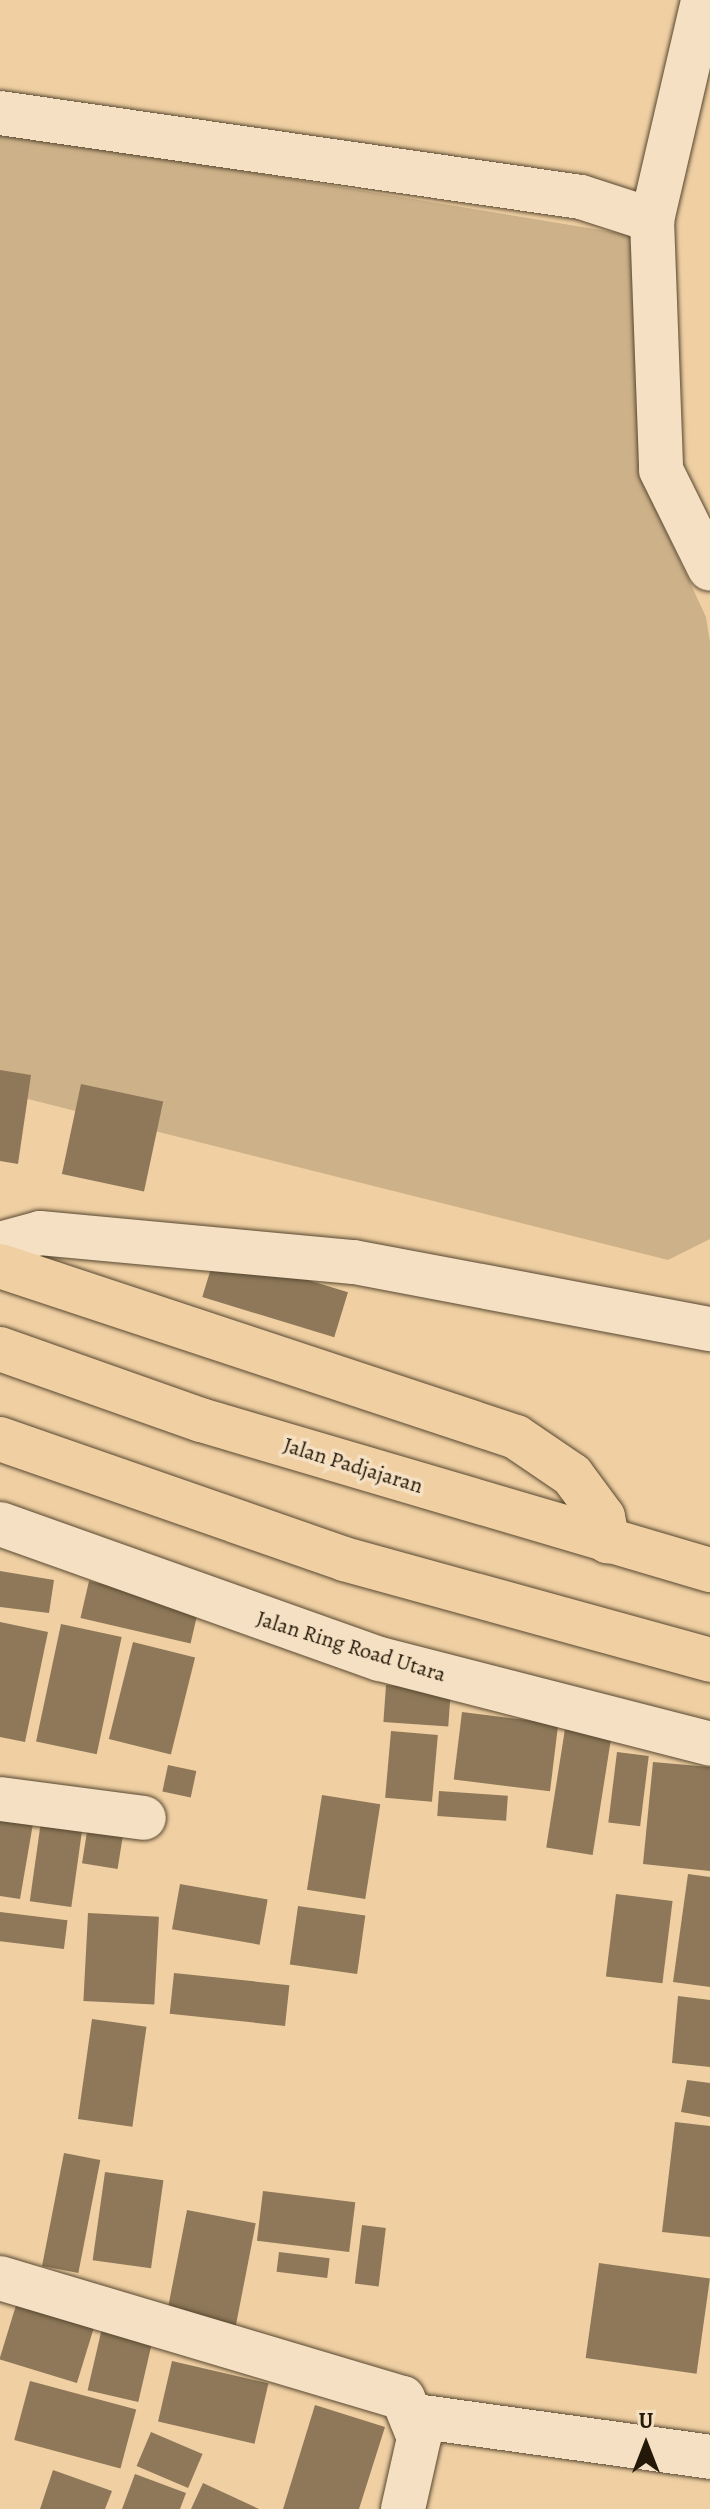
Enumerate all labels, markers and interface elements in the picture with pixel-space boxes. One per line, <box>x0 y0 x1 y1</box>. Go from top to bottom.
street label: Jalan Padjajaran <box>280 1432 426 1500</box>
street label: Jalan Ring Road Utara <box>253 1606 449 1688</box>
north arrow <box>606 2405 686 2485</box>
text: U <box>639 2406 653 2436</box>

